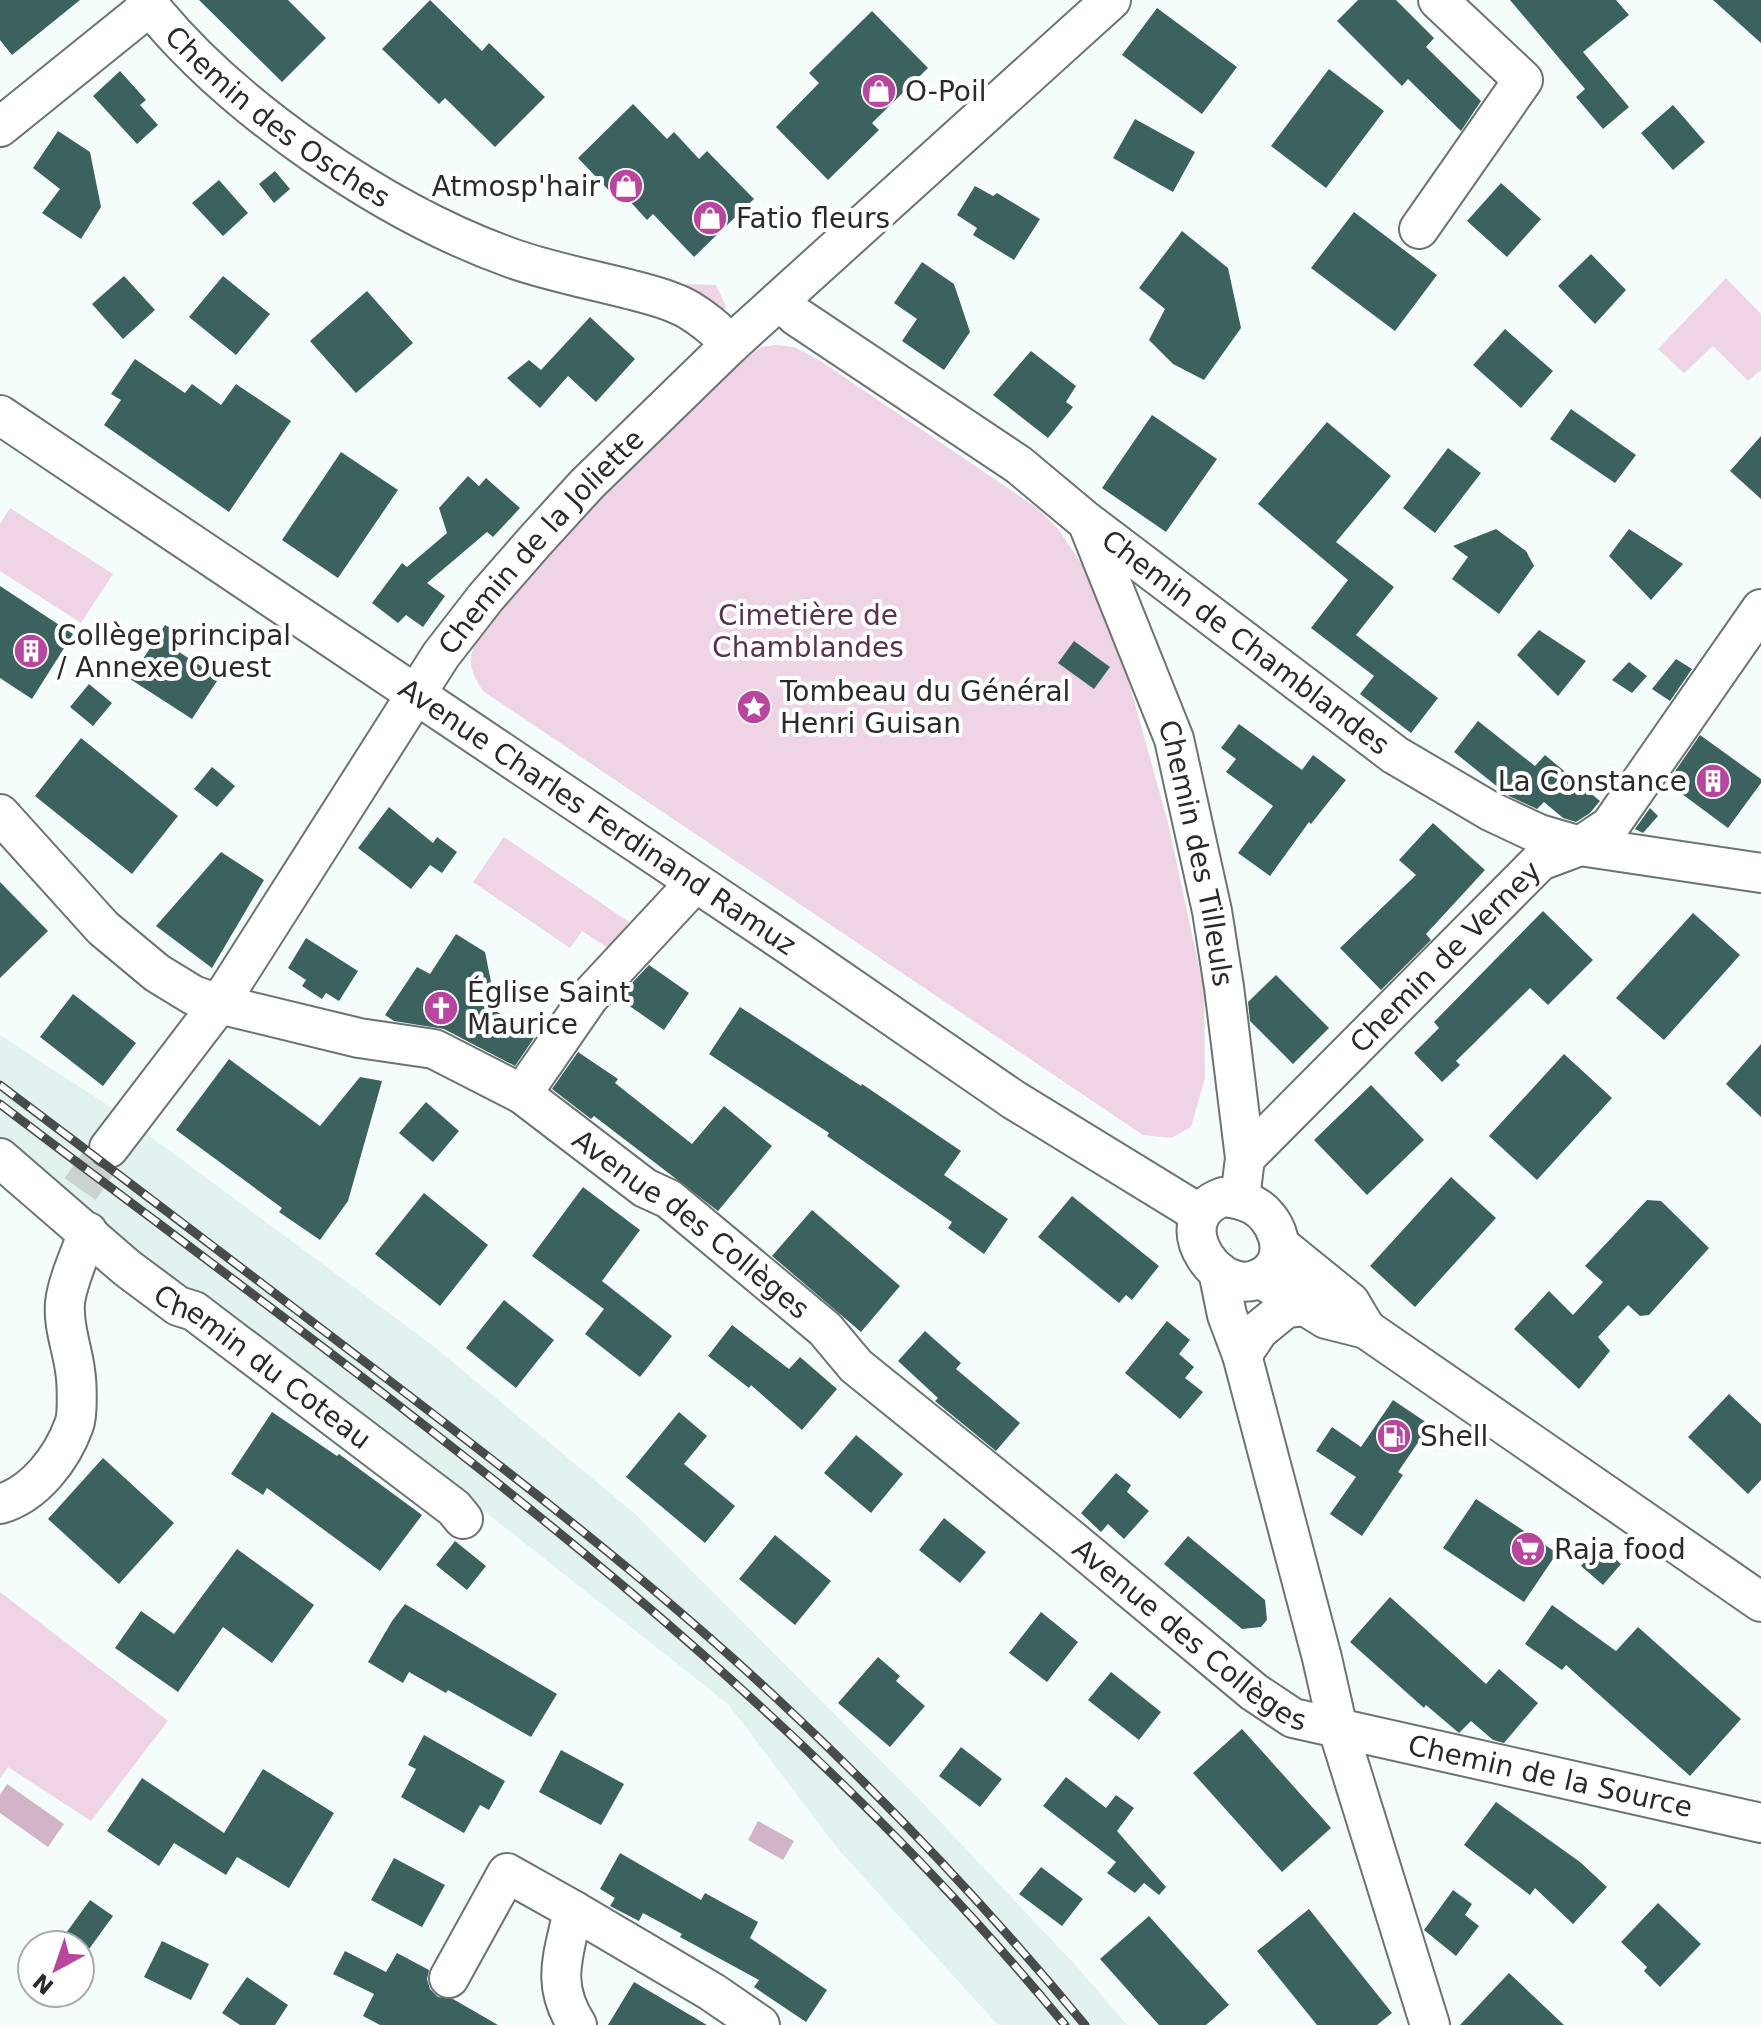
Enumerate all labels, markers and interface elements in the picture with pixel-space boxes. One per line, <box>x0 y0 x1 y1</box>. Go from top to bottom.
street label: Chemin des Osches <box>158 19 396 215</box>
shop icon: O-Poil <box>860 72 898 110</box>
place label: O-Poil <box>905 75 987 108</box>
shop icon: Atmosp'hair <box>607 167 645 205</box>
place label: Atmosp'hair <box>432 170 600 203</box>
shop icon: Fatio fleurs <box>691 199 729 237</box>
place label: Fatio fleurs <box>736 202 890 235</box>
street label: Chemin de la Joliette <box>432 422 650 661</box>
street label: Chemin de Chamblandes <box>1095 523 1396 762</box>
park label: Cimetière de Chamblandes <box>712 599 904 664</box>
place label: Collège principal / Annexe Ouest <box>57 619 291 684</box>
building icon: Collège principal / Annexe Ouest <box>12 632 50 670</box>
street label: Avenue Charles Ferdinand Ramuz <box>393 672 802 962</box>
place label: Tombeau du Général Henri Guisan <box>779 675 1070 740</box>
place icon: Tombeau du Général Henri Guisan <box>735 688 773 726</box>
street label: Chemin des Tilleuls <box>1151 715 1240 989</box>
building icon: La Constance <box>1694 762 1732 800</box>
place label: La Constance <box>1498 765 1687 798</box>
street label: Chemin de Verney <box>1343 854 1548 1060</box>
place label: Église Saint Maurice <box>467 975 630 1041</box>
church icon: Église Saint Maurice <box>422 989 460 1027</box>
street label: Avenue des Collèges <box>566 1123 816 1326</box>
street label: Chemin du Coteau <box>147 1278 377 1456</box>
fuel station icon: Shell <box>1375 1417 1413 1455</box>
place label: Shell <box>1420 1420 1488 1453</box>
supermarket icon: Raja food <box>1509 1530 1547 1568</box>
street label: Avenue des Collèges <box>1066 1532 1309 1737</box>
place label: Raja food <box>1554 1533 1686 1566</box>
street label: Chemin de la Source <box>1405 1728 1695 1824</box>
north arrow <box>16 1929 96 2009</box>
text: N <box>28 1968 59 1999</box>

